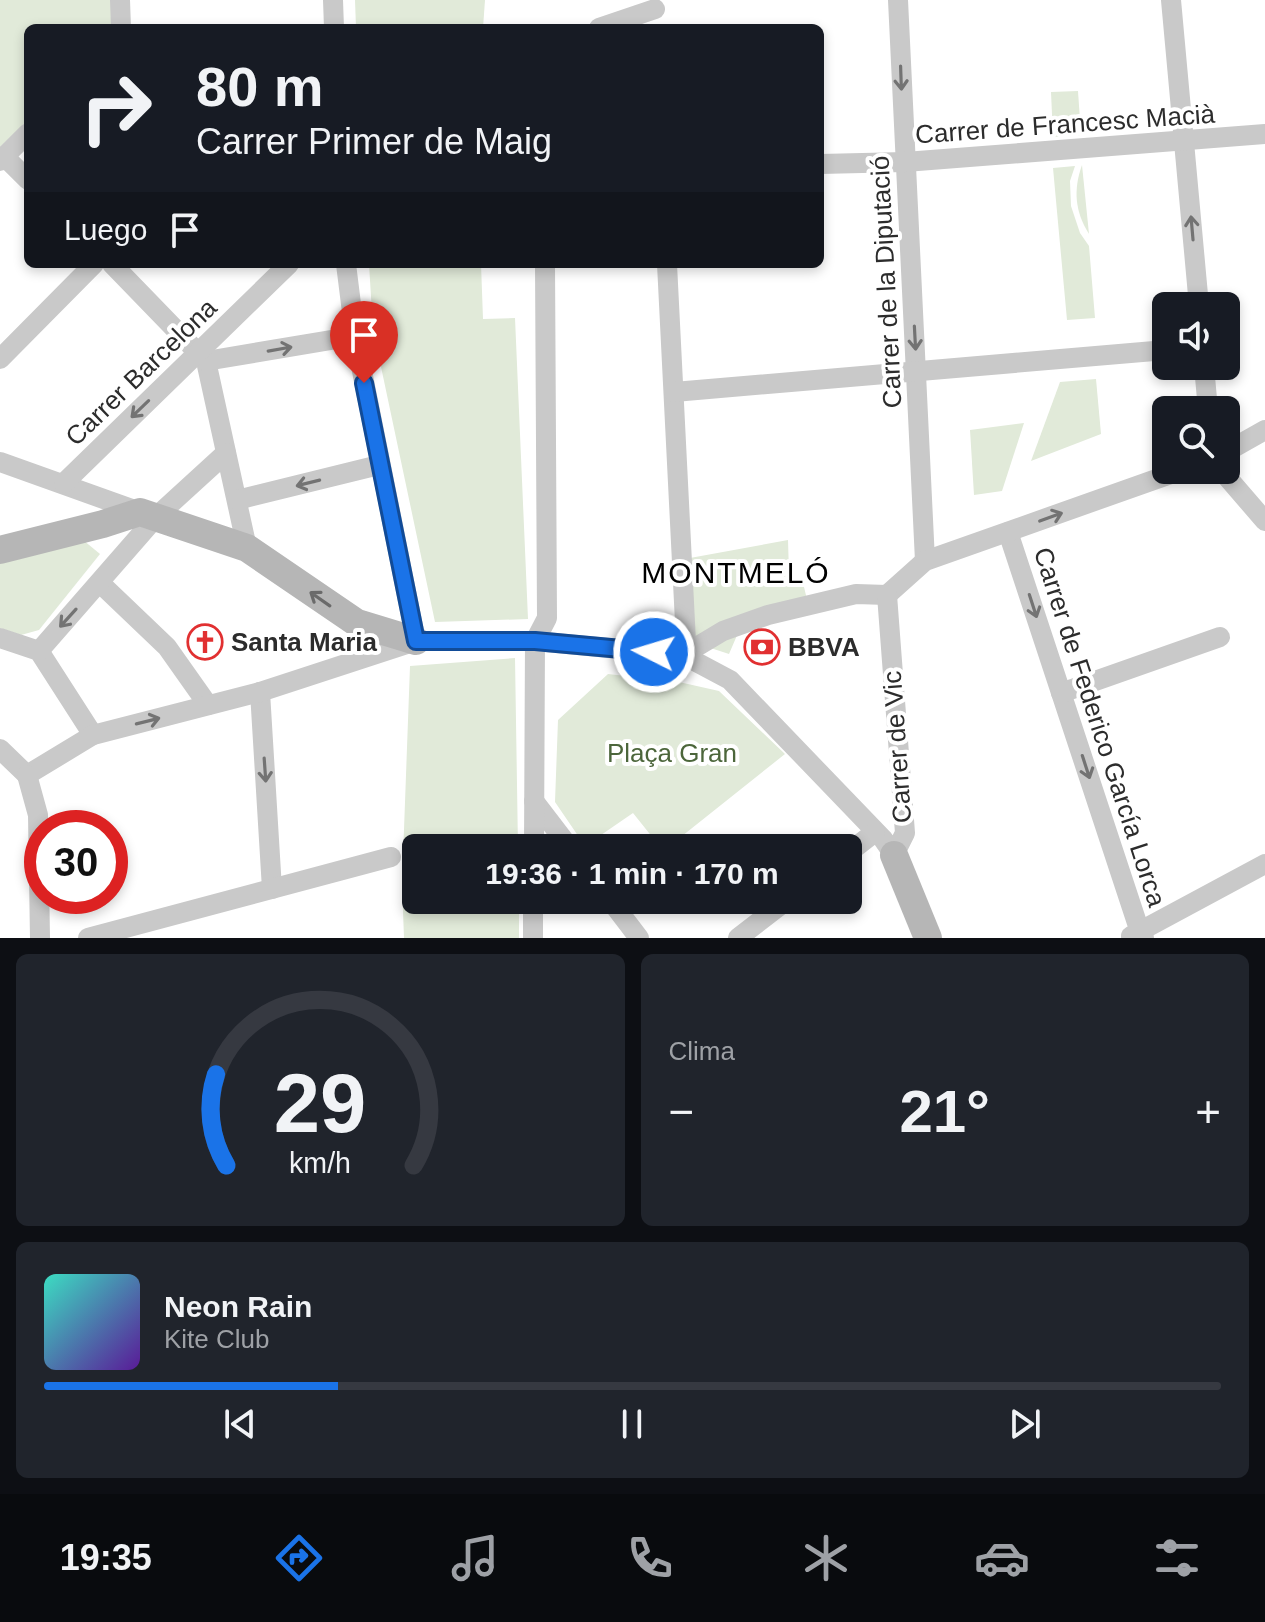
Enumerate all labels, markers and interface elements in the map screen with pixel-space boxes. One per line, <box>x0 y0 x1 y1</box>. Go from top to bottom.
text: 80 m <box>196 55 324 118</box>
icon: right <box>64 56 168 160</box>
one-way arrow <box>894 64 909 91</box>
street label: Carrer de Francesc Macià <box>914 99 1216 149</box>
text: Carrer Primer de Maig <box>196 121 552 162</box>
street label: Carrer de la Diputació <box>864 155 908 409</box>
icon: arrive <box>163 208 207 252</box>
text: Luego <box>64 213 147 246</box>
one-way arrow <box>1184 215 1199 242</box>
street label: Carrer Barcelona <box>59 292 223 452</box>
map controls <box>1152 292 1240 484</box>
button: sound <box>1152 292 1240 380</box>
pin <box>330 301 398 383</box>
icon: arrive <box>342 313 386 357</box>
one-way arrow <box>908 324 923 351</box>
one-way arrow <box>267 340 292 355</box>
button: search <box>1152 396 1240 484</box>
one-way arrow <box>131 399 150 418</box>
one-way arrow <box>295 476 321 491</box>
one-way arrow <box>1038 508 1063 523</box>
street label: Carrer de Federico García Lorca <box>1028 544 1172 911</box>
district label: MONTMELÓ <box>641 556 831 589</box>
one-way arrow <box>310 591 332 607</box>
one-way arrow <box>1026 593 1041 618</box>
one-way arrow <box>59 608 77 628</box>
position arrow <box>612 610 696 694</box>
church icon: Santa Maria <box>186 623 224 661</box>
place label: Santa Maria <box>231 627 377 657</box>
bank icon: BBVA <box>743 628 781 666</box>
place label: BBVA <box>788 632 860 662</box>
street label: Carrer de Vic <box>877 670 917 824</box>
one-way arrow <box>135 712 161 727</box>
park label: Plaça Gran <box>607 738 737 768</box>
one-way arrow <box>1079 754 1094 779</box>
one-way arrow <box>258 756 273 783</box>
speed limit sign: 30 <box>24 810 128 914</box>
text: 19:36 · 1 min · 170 m <box>485 857 779 890</box>
text: Clima <box>669 1036 735 1066</box>
text: 29 <box>274 1057 367 1150</box>
text: 21° <box>899 1078 990 1145</box>
text: − <box>669 1087 694 1136</box>
text: + <box>1195 1087 1221 1136</box>
text: km/h <box>289 1147 351 1179</box>
text: Neon Rain <box>164 1290 312 1323</box>
text: Kite Club <box>164 1324 270 1354</box>
icon: previous <box>218 1402 262 1446</box>
icon: pause <box>610 1402 654 1446</box>
icon: next <box>1003 1402 1047 1446</box>
icon: directions <box>271 1530 327 1586</box>
icon: music <box>447 1530 503 1586</box>
icon: phone <box>622 1530 678 1586</box>
icon: climate <box>798 1530 854 1586</box>
icon: car <box>974 1530 1030 1586</box>
icon: filters <box>1149 1530 1205 1586</box>
text: 19:35 <box>60 1537 152 1578</box>

